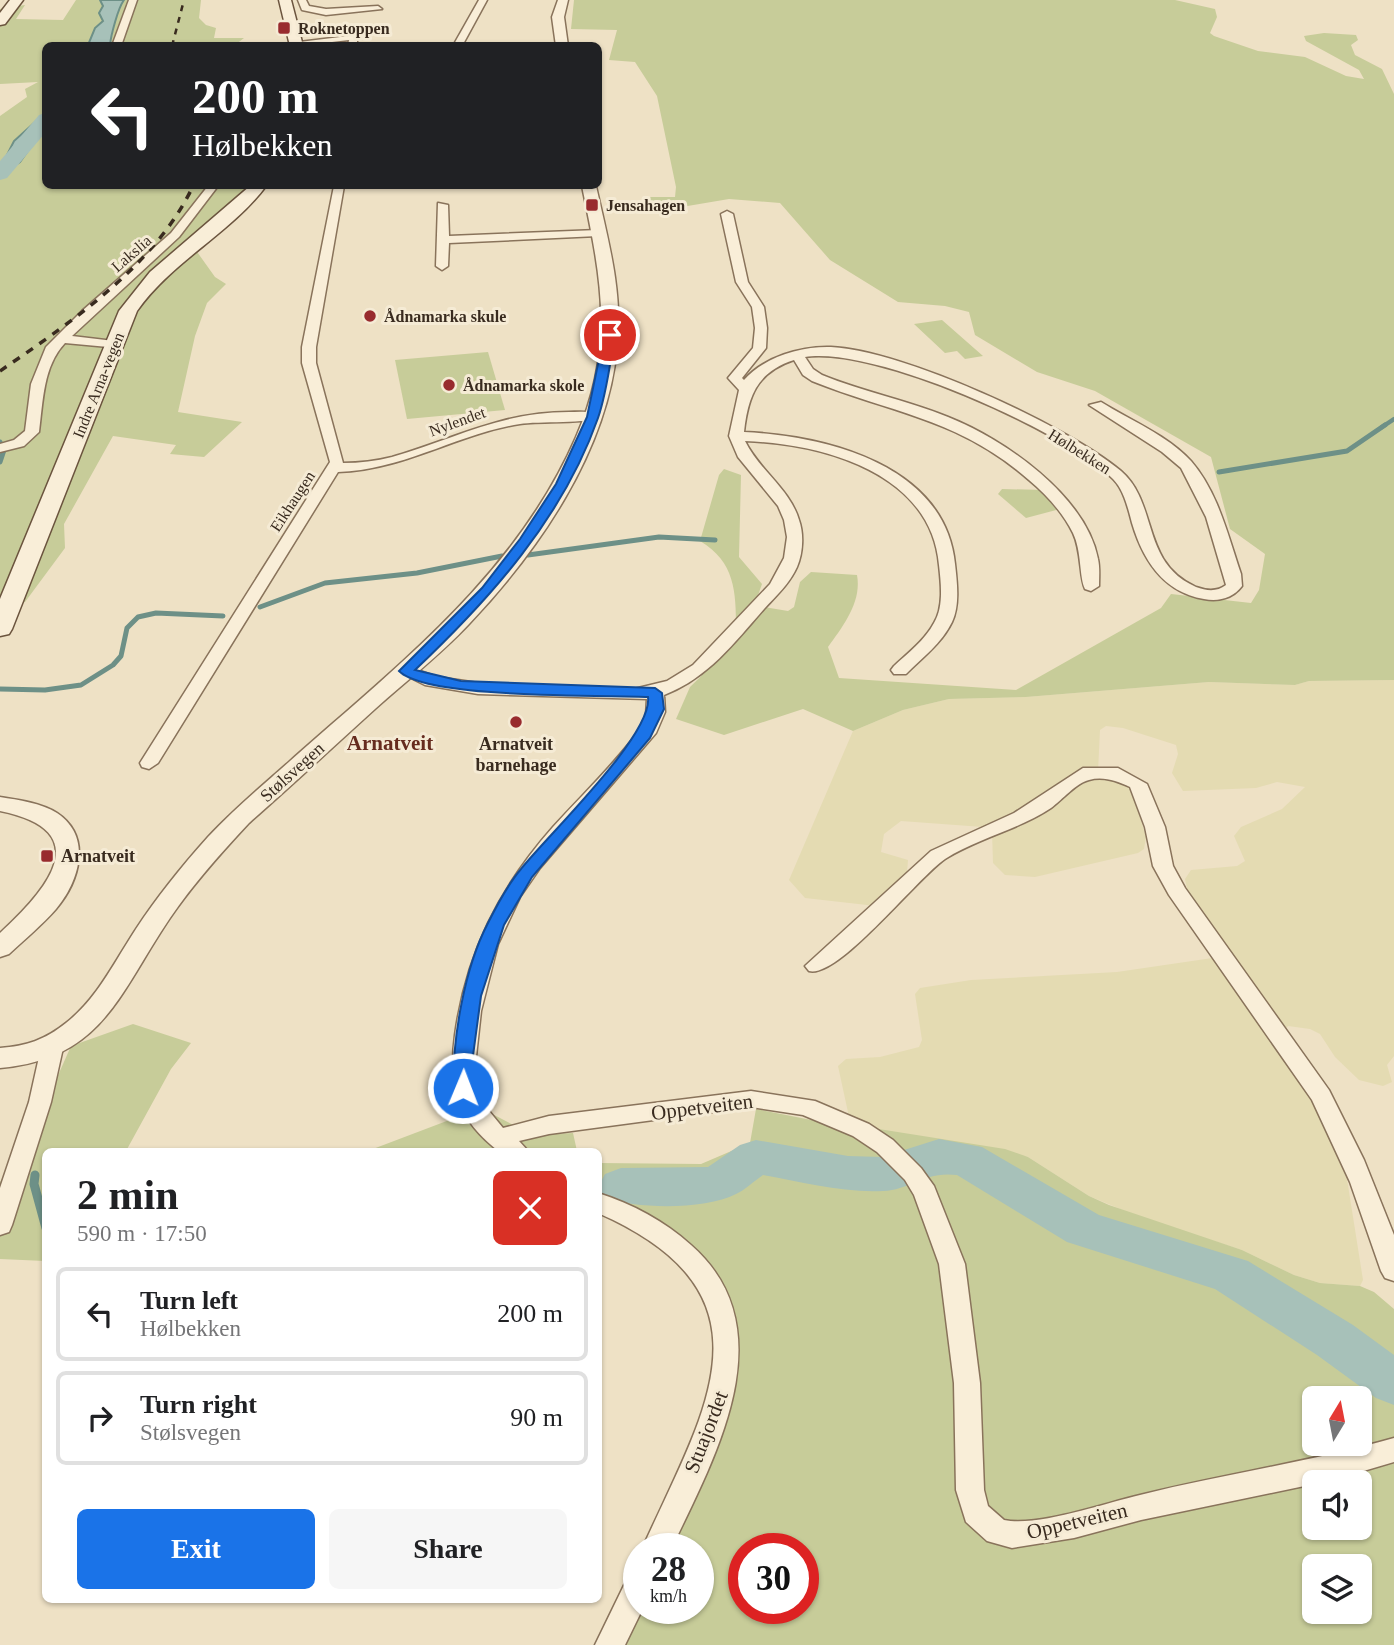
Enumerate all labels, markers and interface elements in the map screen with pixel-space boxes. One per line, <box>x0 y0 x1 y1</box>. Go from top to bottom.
marker: Roknetoppen <box>276 20 292 36</box>
place label: Roknetoppen <box>298 20 390 38</box>
text: 200 m <box>192 69 319 124</box>
icon: left <box>77 70 168 161</box>
text: Hølbekken <box>192 127 332 163</box>
marker: Jensahagen <box>584 197 600 213</box>
place label: Jensahagen <box>606 197 685 215</box>
street label: Lakslia <box>108 232 155 275</box>
pin <box>580 305 640 365</box>
marker: Ådnamarka skule <box>362 308 378 324</box>
place label: Ådnamarka skule <box>384 308 506 325</box>
icon: arrive <box>591 316 629 354</box>
street label: Indre Arna-vegen <box>70 330 128 441</box>
marker: Ådnamarka skole <box>441 377 457 393</box>
place label: Ådnamarka skole <box>463 377 584 394</box>
street label: Nylendet <box>427 403 488 440</box>
street label: Hølbekken <box>1045 426 1114 477</box>
street label: Eikhaugen <box>267 468 319 535</box>
marker: Arnatveit barnehage <box>508 714 524 730</box>
district label: Arnatveit <box>347 731 433 755</box>
place label: Arnatveit barnehage <box>476 734 557 775</box>
street label: Stølsvegen <box>256 738 328 806</box>
place label: Arnatveit <box>61 846 135 866</box>
marker: Arnatveit <box>39 848 55 864</box>
position arrow <box>426 1051 500 1125</box>
street label: Oppetveiten <box>650 1089 755 1125</box>
button: close <box>493 1171 567 1245</box>
text: 2 min <box>77 1172 179 1218</box>
text: 590 m · 17:50 <box>77 1221 207 1246</box>
text: Turn left <box>140 1286 238 1315</box>
icon: left <box>81 1295 119 1333</box>
text: 200 m <box>497 1299 563 1328</box>
text: Hølbekken <box>140 1316 241 1341</box>
north arrow <box>1302 1386 1372 1456</box>
map controls <box>1302 1386 1372 1624</box>
street label: Stuajordet <box>679 1387 733 1477</box>
text: Turn right <box>140 1390 257 1419</box>
icon: right <box>81 1399 119 1437</box>
text: 90 m <box>510 1403 563 1432</box>
text: Stølsvegen <box>140 1420 241 1445</box>
button: sound <box>1302 1470 1372 1540</box>
street label: Oppetveiten <box>1024 1498 1130 1544</box>
button: Exit <box>77 1509 315 1589</box>
button: Share <box>329 1509 567 1589</box>
speed limit sign: 30 <box>728 1533 819 1624</box>
text: 28 <box>651 1550 686 1589</box>
button: layers <box>1302 1554 1372 1624</box>
text: km/h <box>650 1586 687 1606</box>

